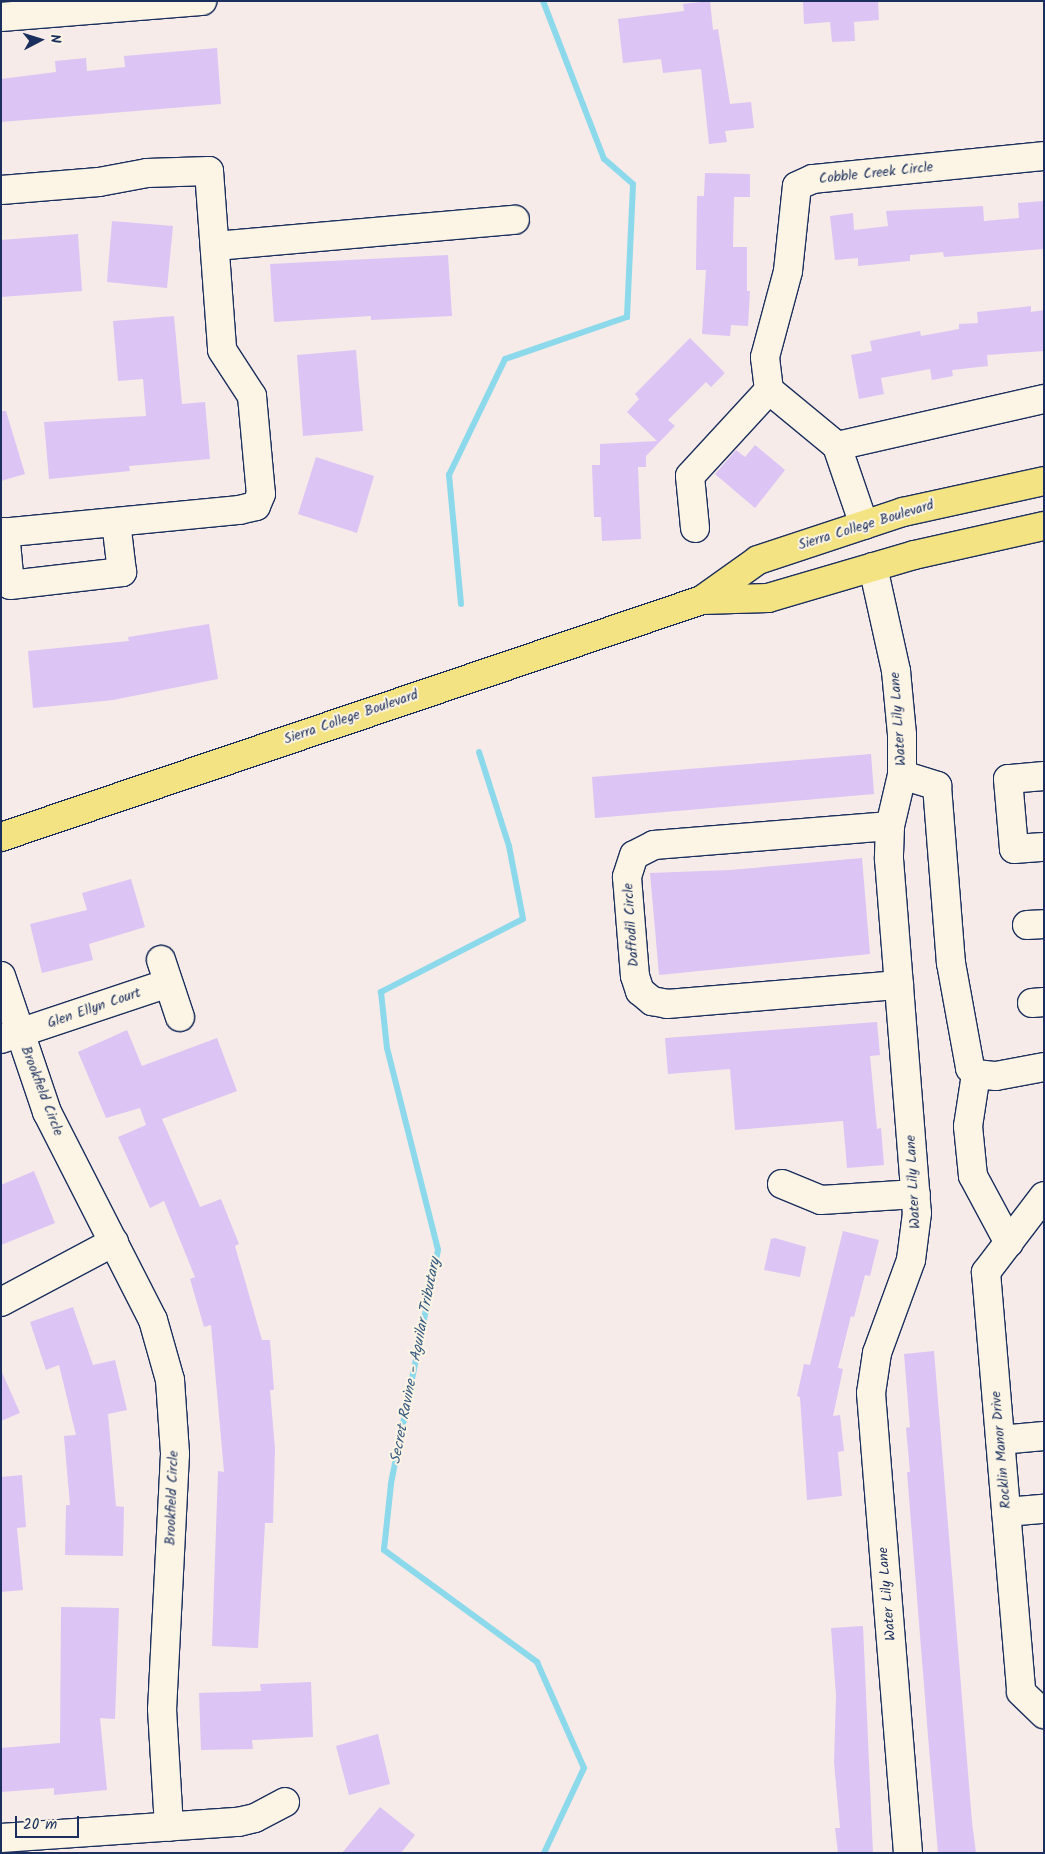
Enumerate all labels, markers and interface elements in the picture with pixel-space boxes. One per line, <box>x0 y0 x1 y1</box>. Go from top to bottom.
north arrow <box>15 15 65 65</box>
text: N <box>44 33 66 44</box>
street label: Cobble Creek Circle <box>818 159 934 187</box>
street label: Sierra College Boulevard <box>796 496 936 554</box>
street label: Water Lily Lane <box>886 672 910 766</box>
street label: Sierra College Boulevard <box>282 686 420 748</box>
street label: Daffodil Circle <box>620 882 642 968</box>
street label: Glen Ellyn Court <box>45 984 143 1032</box>
street label: Brookfield Circle <box>17 1044 67 1138</box>
street label: Water Lily Lane <box>902 1135 924 1229</box>
water label: Secret Ravine - Aguilar Tributary <box>387 1256 445 1466</box>
street label: Rocklin Manor Drive <box>987 1390 1015 1510</box>
street label: Brookfield Circle <box>162 1450 182 1546</box>
street label: Water Lily Lane <box>875 1546 899 1642</box>
scale bar <box>18 1806 81 1838</box>
text: 20 m <box>23 1813 57 1837</box>

